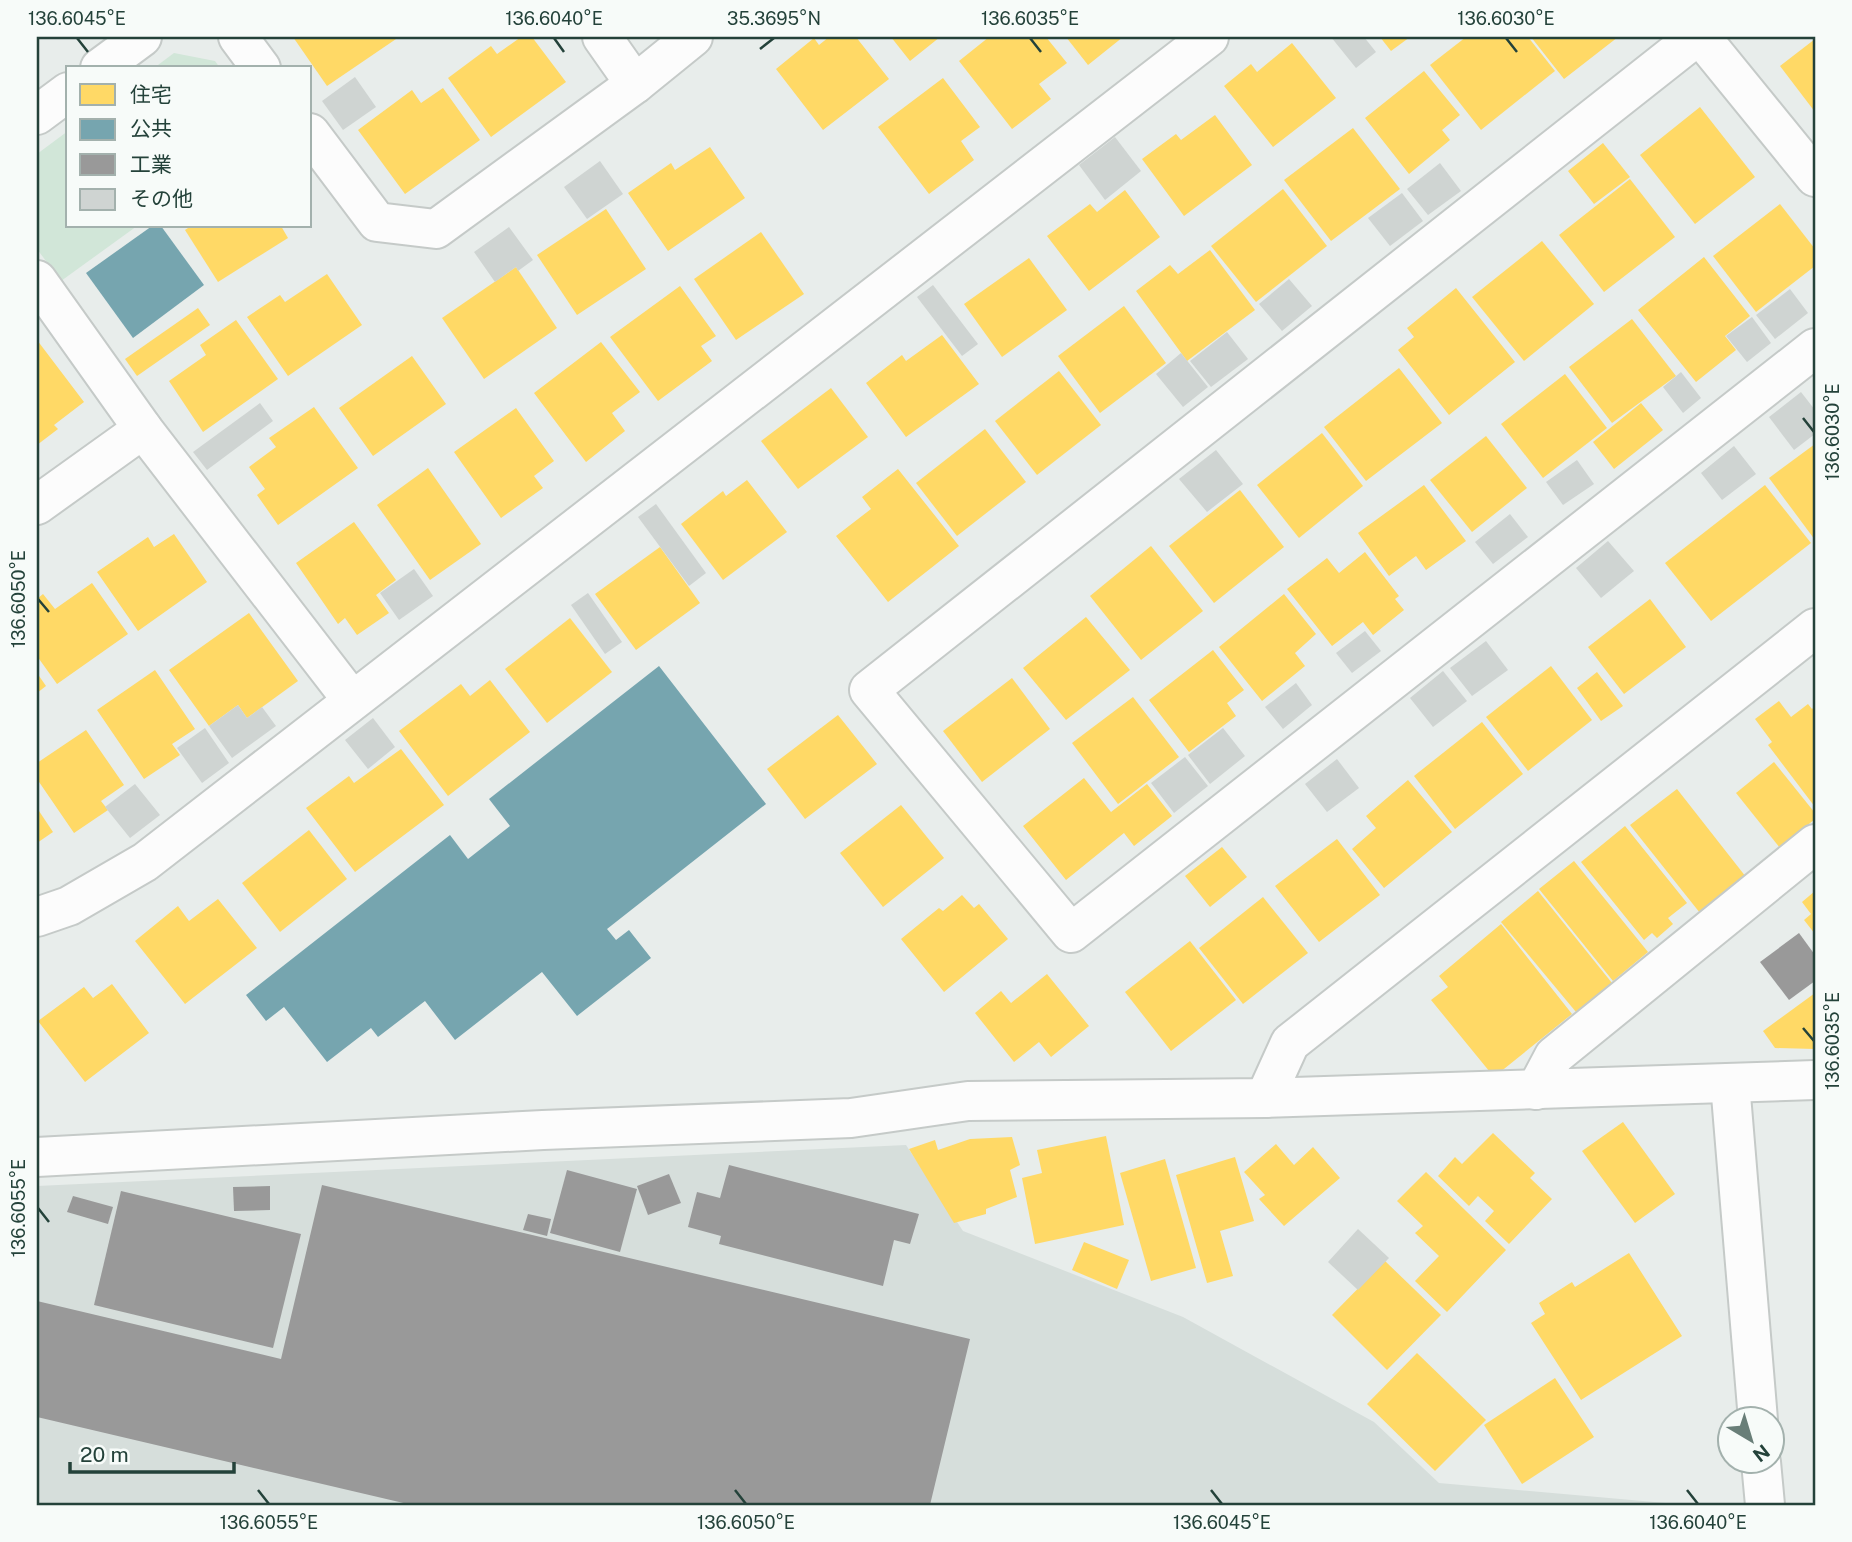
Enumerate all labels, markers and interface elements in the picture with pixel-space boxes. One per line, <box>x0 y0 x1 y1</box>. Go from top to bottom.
text: 136.6045°E <box>28 8 126 29</box>
text: 136.6040°E <box>505 8 603 29</box>
text: 35.3695°N <box>727 8 821 29</box>
text: 136.6035°E <box>981 8 1079 29</box>
text: 136.6030°E <box>1457 8 1555 29</box>
legend <box>66 66 312 228</box>
text: 住宅 <box>130 82 172 107</box>
text: 公共 <box>130 116 172 141</box>
text: 工業 <box>130 152 172 177</box>
text: その他 <box>130 186 193 211</box>
text: 136.6030°E <box>1822 383 1843 481</box>
text: 136.6050°E <box>8 550 29 648</box>
text: 136.6035°E <box>1822 992 1843 1090</box>
text: 136.6055°E <box>8 1159 29 1257</box>
north arrow <box>1716 1406 1786 1476</box>
scale bar <box>70 1430 234 1474</box>
text: N <box>1749 1440 1774 1467</box>
text: 20 m <box>80 1442 129 1467</box>
text: 136.6055°E <box>220 1512 318 1533</box>
text: 136.6050°E <box>697 1512 795 1533</box>
text: 136.6045°E <box>1173 1512 1271 1533</box>
text: 136.6040°E <box>1649 1512 1747 1533</box>

